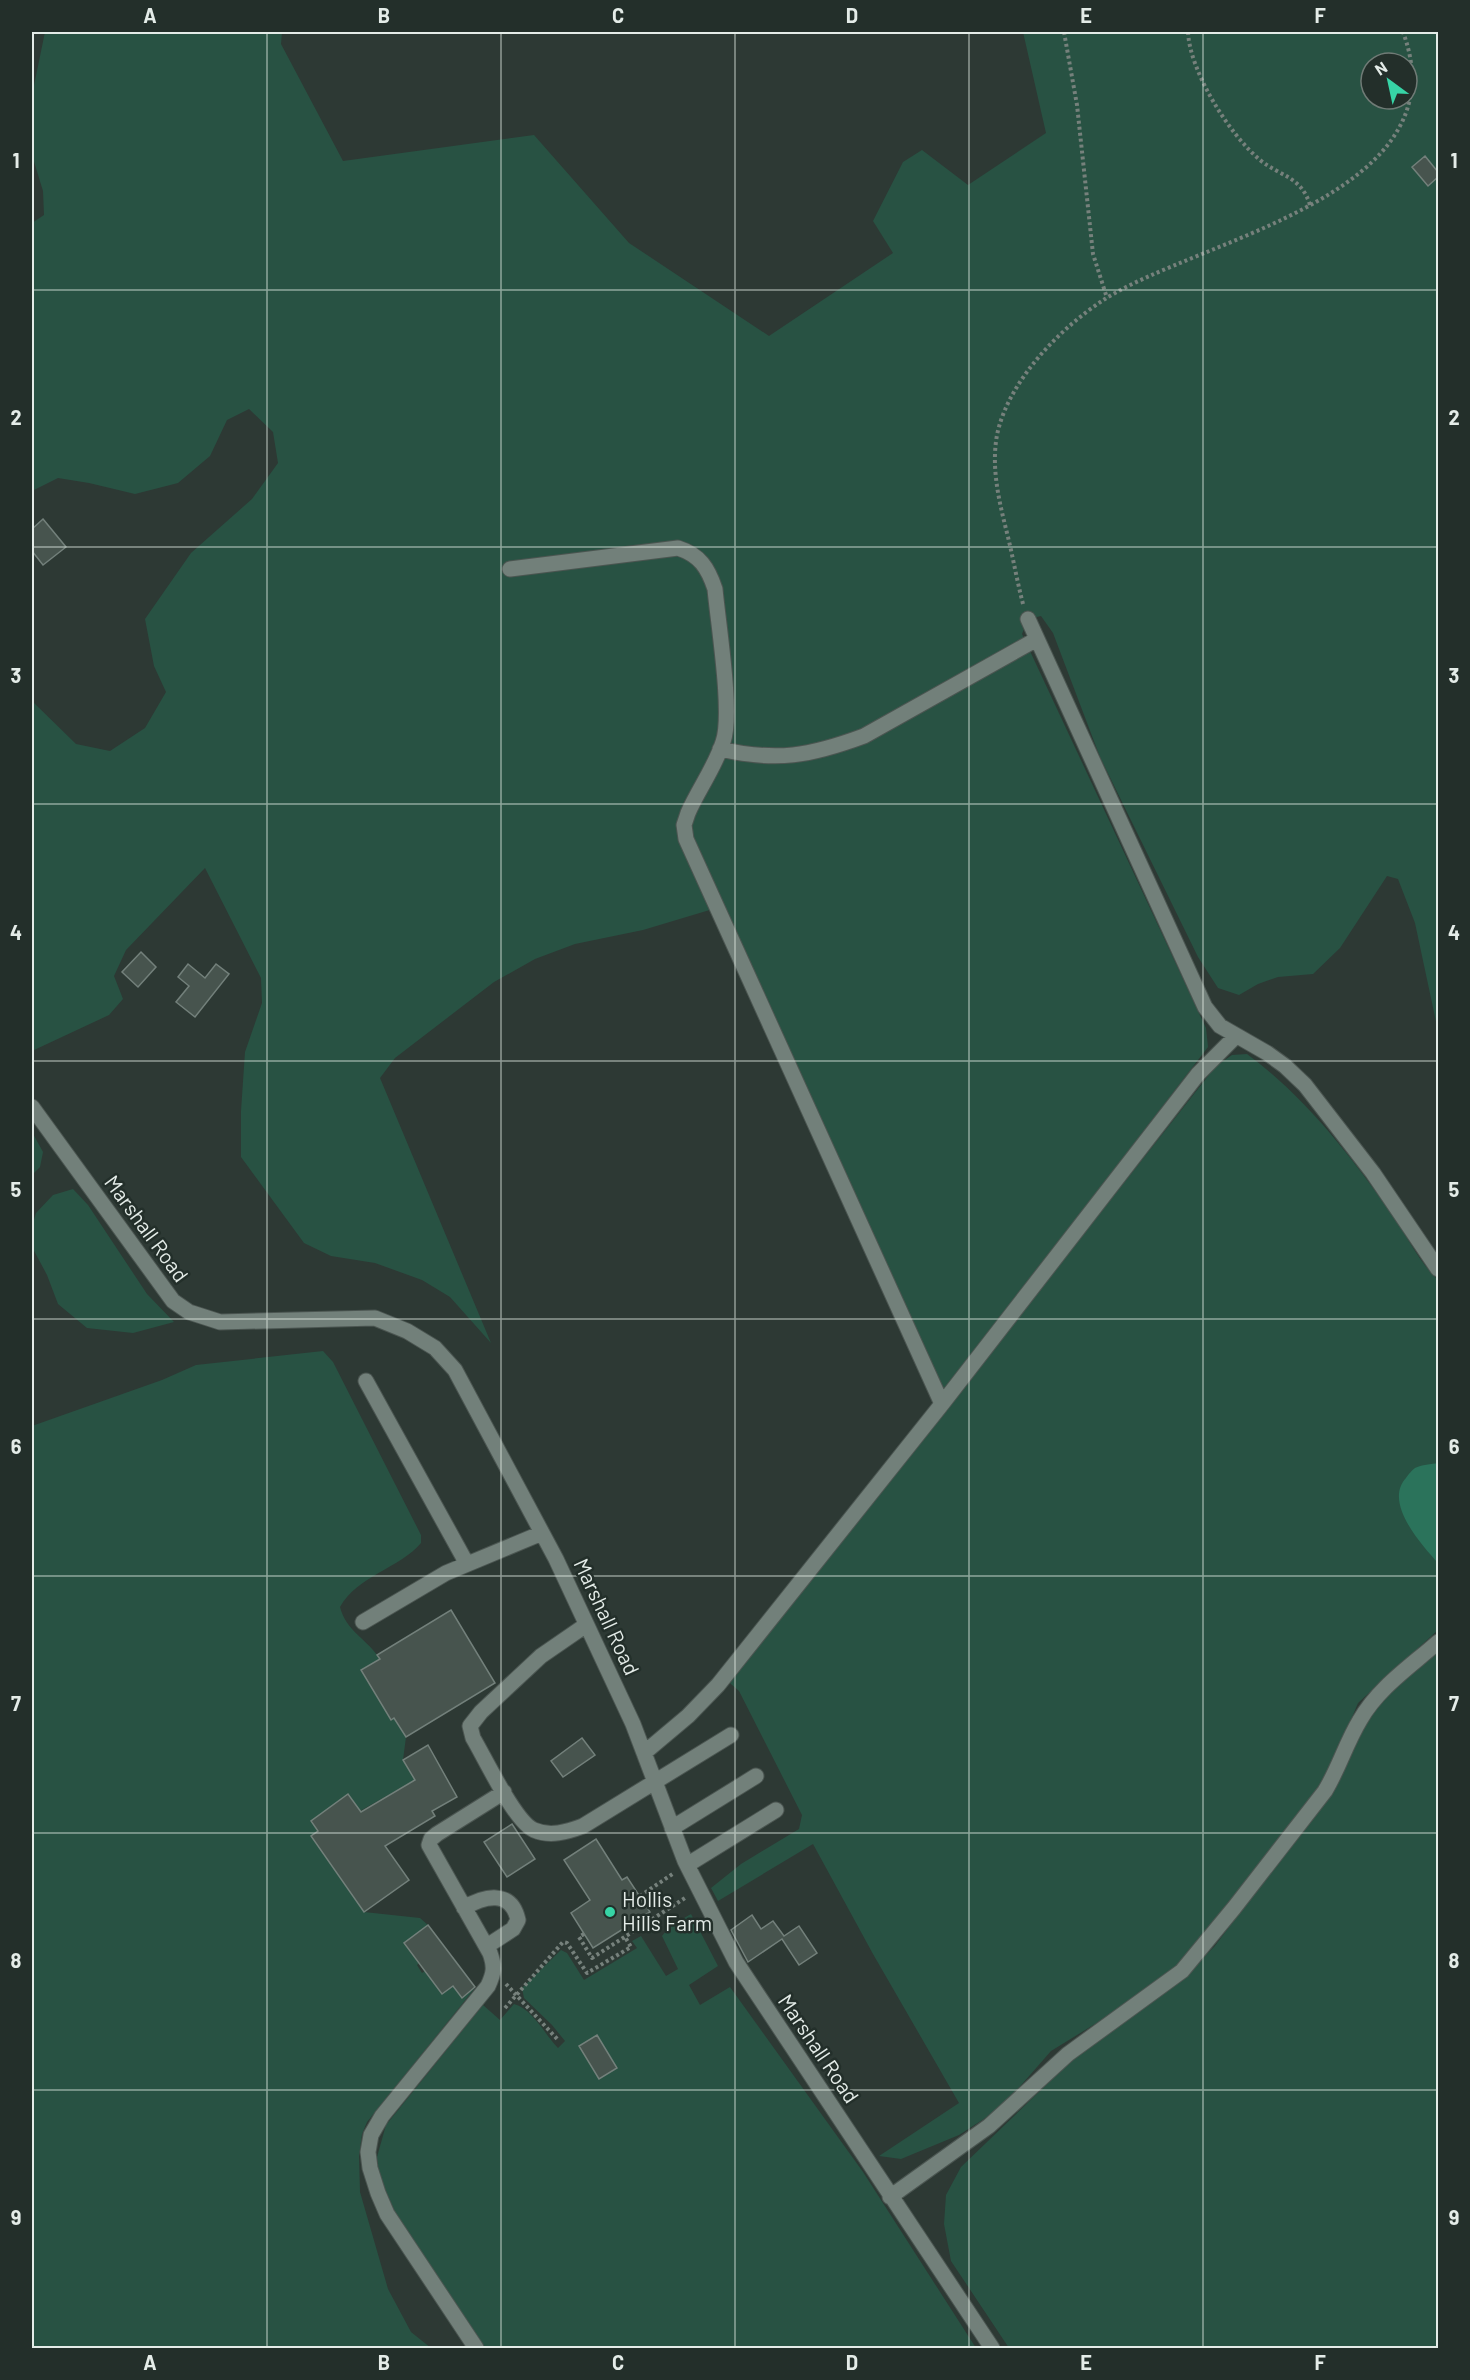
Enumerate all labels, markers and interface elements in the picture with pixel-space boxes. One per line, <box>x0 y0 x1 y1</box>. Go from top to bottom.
text: A <box>143 3 157 27</box>
text: B <box>378 3 390 27</box>
text: C <box>612 3 624 27</box>
text: D <box>846 3 858 27</box>
text: E <box>1080 3 1092 27</box>
text: F <box>1314 3 1326 27</box>
north arrow <box>1359 51 1419 111</box>
text: N <box>1371 57 1390 79</box>
text: 1 <box>12 148 20 172</box>
text: 1 <box>1450 148 1458 172</box>
text: 2 <box>10 405 22 429</box>
text: 2 <box>1448 405 1460 429</box>
text: 3 <box>11 663 21 687</box>
text: 3 <box>1449 663 1459 687</box>
text: 4 <box>10 920 22 944</box>
text: 4 <box>1448 920 1460 944</box>
street label: Marshall Road <box>100 1170 194 1286</box>
text: 5 <box>11 1177 22 1201</box>
text: 5 <box>1449 1177 1460 1201</box>
text: 6 <box>11 1434 22 1458</box>
text: 6 <box>1449 1434 1460 1458</box>
street label: Marshall Road <box>569 1554 645 1679</box>
text: 7 <box>11 1691 21 1715</box>
text: 7 <box>1449 1691 1459 1715</box>
place label: Hollis Hills Farm <box>622 1886 712 1935</box>
marker: Hollis Hills Farm <box>603 1905 617 1919</box>
text: 8 <box>11 1948 22 1972</box>
text: 8 <box>1449 1948 1460 1972</box>
street label: Marshall Road <box>774 1989 865 2107</box>
text: 9 <box>11 2205 21 2229</box>
text: 9 <box>1449 2205 1459 2229</box>
text: A <box>143 2350 157 2374</box>
text: B <box>378 2350 390 2374</box>
text: C <box>612 2350 624 2374</box>
text: D <box>846 2350 858 2374</box>
text: E <box>1080 2350 1092 2374</box>
text: F <box>1314 2350 1326 2374</box>

